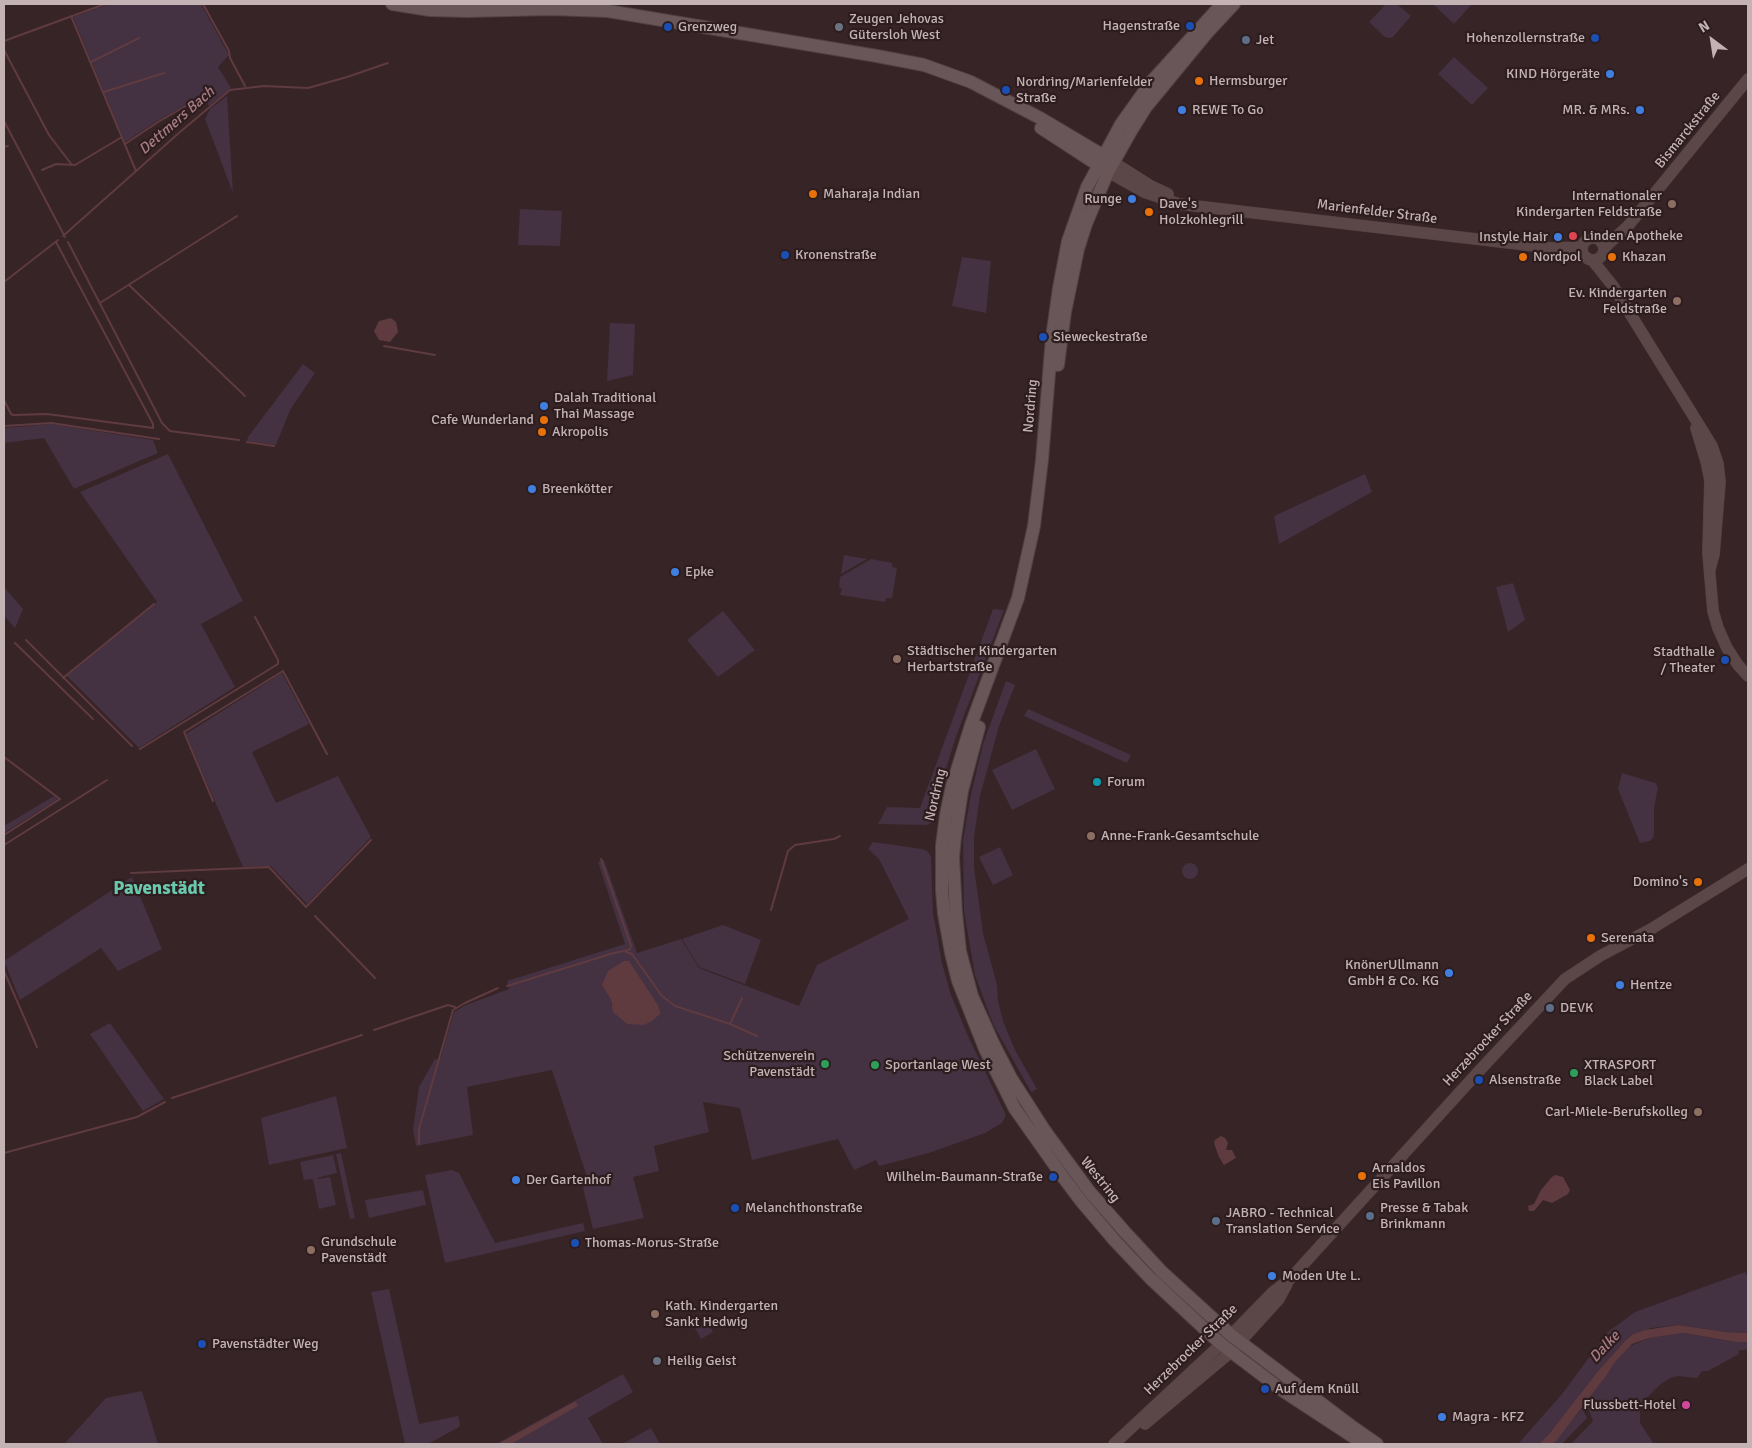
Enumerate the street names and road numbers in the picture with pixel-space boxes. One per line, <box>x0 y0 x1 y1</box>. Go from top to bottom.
street label: Bismarckstraße <box>1652 88 1724 172</box>
street label: Marienfelder Straße <box>1316 196 1438 228</box>
street label: Nordring <box>1020 379 1042 433</box>
street label: Nordring <box>922 767 950 823</box>
street label: Herzebrocker Straße <box>1440 988 1536 1090</box>
street label: Westring <box>1077 1154 1123 1206</box>
street label: Herzebrocker Straße <box>1141 1301 1241 1399</box>

